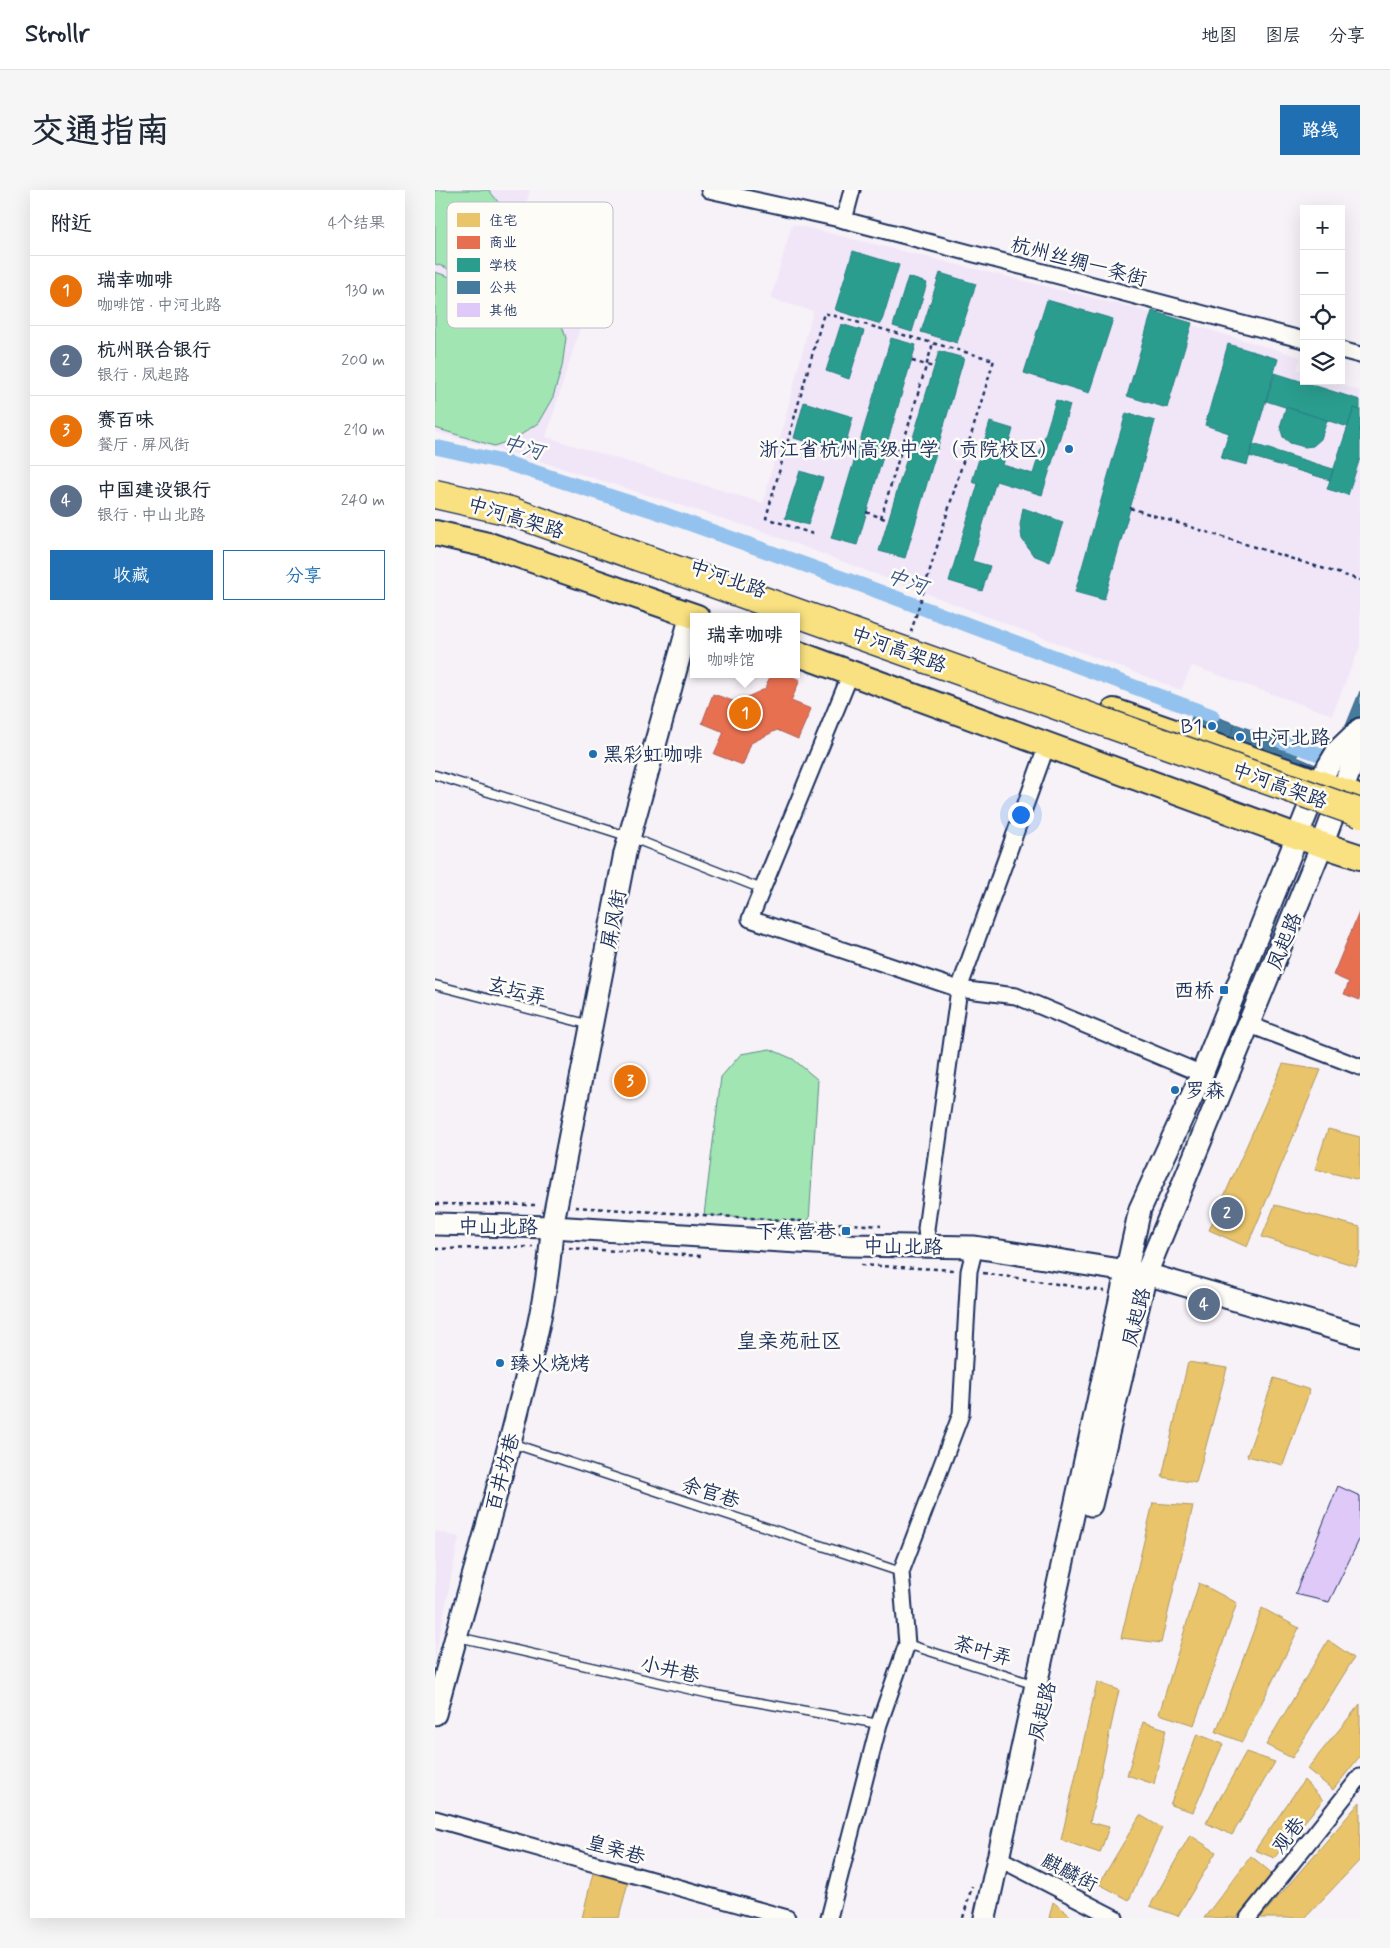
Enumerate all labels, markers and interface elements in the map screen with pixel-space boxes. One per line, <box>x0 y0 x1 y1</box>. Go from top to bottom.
text: Strollr <box>25 19 89 50</box>
text: 地图 <box>1201 24 1237 48</box>
text: 图层 <box>1265 24 1301 48</box>
text: 分享 <box>1329 24 1365 48</box>
button: 路线 <box>1280 105 1360 155</box>
text: 交通指南 <box>30 109 170 155</box>
legend <box>447 202 613 328</box>
map controls <box>1300 205 1345 385</box>
button: + <box>1300 205 1345 250</box>
text: 附近 <box>50 210 92 238</box>
text: 住宅 <box>489 212 517 230</box>
text: 4个结果 <box>328 213 385 234</box>
street label: 杭州丝绸一条街 <box>1008 231 1150 294</box>
text: 商业 <box>489 234 517 252</box>
button: − <box>1300 250 1345 295</box>
text: 学校 <box>489 257 517 275</box>
text: 瑞幸咖啡 <box>97 268 173 293</box>
text: 公共 <box>489 279 517 297</box>
text: 1 <box>62 280 70 301</box>
text: 130 m <box>344 280 385 301</box>
text: 咖啡馆 · 中河北路 <box>97 295 221 316</box>
button: locate <box>1300 295 1345 340</box>
text: 其他 <box>489 302 517 320</box>
text: 杭州联合银行 <box>97 338 211 363</box>
button: layers <box>1300 340 1345 385</box>
text: 2 <box>62 350 70 371</box>
text: 200 m <box>341 350 385 371</box>
text: 银行 · 凤起路 <box>97 365 189 386</box>
text: 赛百味 <box>97 408 154 433</box>
text: 3 <box>62 420 70 441</box>
text: 210 m <box>344 420 385 441</box>
water label: 中河 <box>499 429 550 468</box>
text: 餐厅 · 屏风街 <box>97 435 189 456</box>
place label: 浙江省杭州高级中学（贡院校区） <box>759 437 1059 464</box>
marker: 浙江省杭州高级中学（贡院校区） <box>1063 443 1075 455</box>
text: 中国建设银行 <box>97 478 211 503</box>
text: 4 <box>61 490 71 511</box>
text: 240 m <box>341 490 385 511</box>
street label: 中河高架路 <box>464 491 568 546</box>
text: 银行 · 中山北路 <box>97 505 205 526</box>
button: 收藏 <box>50 550 213 600</box>
button: 分享 <box>223 550 385 600</box>
street label: 中河北路 <box>685 554 771 606</box>
water label: 中河 <box>882 562 934 603</box>
popup <box>690 613 800 678</box>
street label: 中河高架路 <box>847 621 951 681</box>
text: 瑞幸咖啡 <box>707 623 783 648</box>
text: 咖啡馆 <box>707 650 755 671</box>
pin: 1 <box>729 694 761 732</box>
place label: B1 <box>1180 714 1202 741</box>
marker: B1 <box>1206 720 1218 732</box>
place label: 中河北路 <box>1250 725 1331 752</box>
marker: 中河北路 <box>1234 731 1246 743</box>
place label: 黑彩虹咖啡 <box>603 742 703 769</box>
marker: 黑彩虹咖啡 <box>587 748 599 760</box>
street label: 中河高架路 <box>1228 757 1332 817</box>
your location <box>1008 802 1034 828</box>
street label: 屏风街 <box>595 887 633 951</box>
street label: 凤起路 <box>1262 908 1310 974</box>
street label: 玄坛弄 <box>484 971 549 1012</box>
place label: 西桥 <box>1174 978 1214 1005</box>
marker: 西桥 <box>1218 984 1230 996</box>
pin: 3 <box>614 1062 646 1100</box>
place label: 罗森 <box>1185 1078 1225 1105</box>
marker: 罗森 <box>1169 1084 1181 1096</box>
pin: 2 <box>1211 1194 1243 1232</box>
street label: 中山北路 <box>458 1213 539 1242</box>
place label: 下焦营巷 <box>756 1219 837 1246</box>
marker: 下焦营巷 <box>840 1225 852 1237</box>
street label: 中山北路 <box>863 1233 944 1262</box>
street label: 凤起路 <box>1117 1284 1158 1350</box>
pin: 4 <box>1188 1285 1220 1323</box>
district label: 皇亲苑社区 <box>737 1328 842 1356</box>
place label: 臻火烧烤 <box>510 1351 590 1378</box>
marker: 臻火烧烤 <box>494 1357 506 1369</box>
street label: 百井坊巷 <box>480 1429 527 1515</box>
street label: 余官巷 <box>678 1471 744 1516</box>
street label: 茶叶弄 <box>950 1630 1015 1673</box>
street label: 小井巷 <box>637 1651 703 1691</box>
street label: 凤起路 <box>1024 1678 1064 1744</box>
street label: 观巷 <box>1266 1811 1313 1860</box>
street label: 皇亲巷 <box>583 1829 649 1872</box>
street label: 麒麟街 <box>1036 1848 1102 1899</box>

